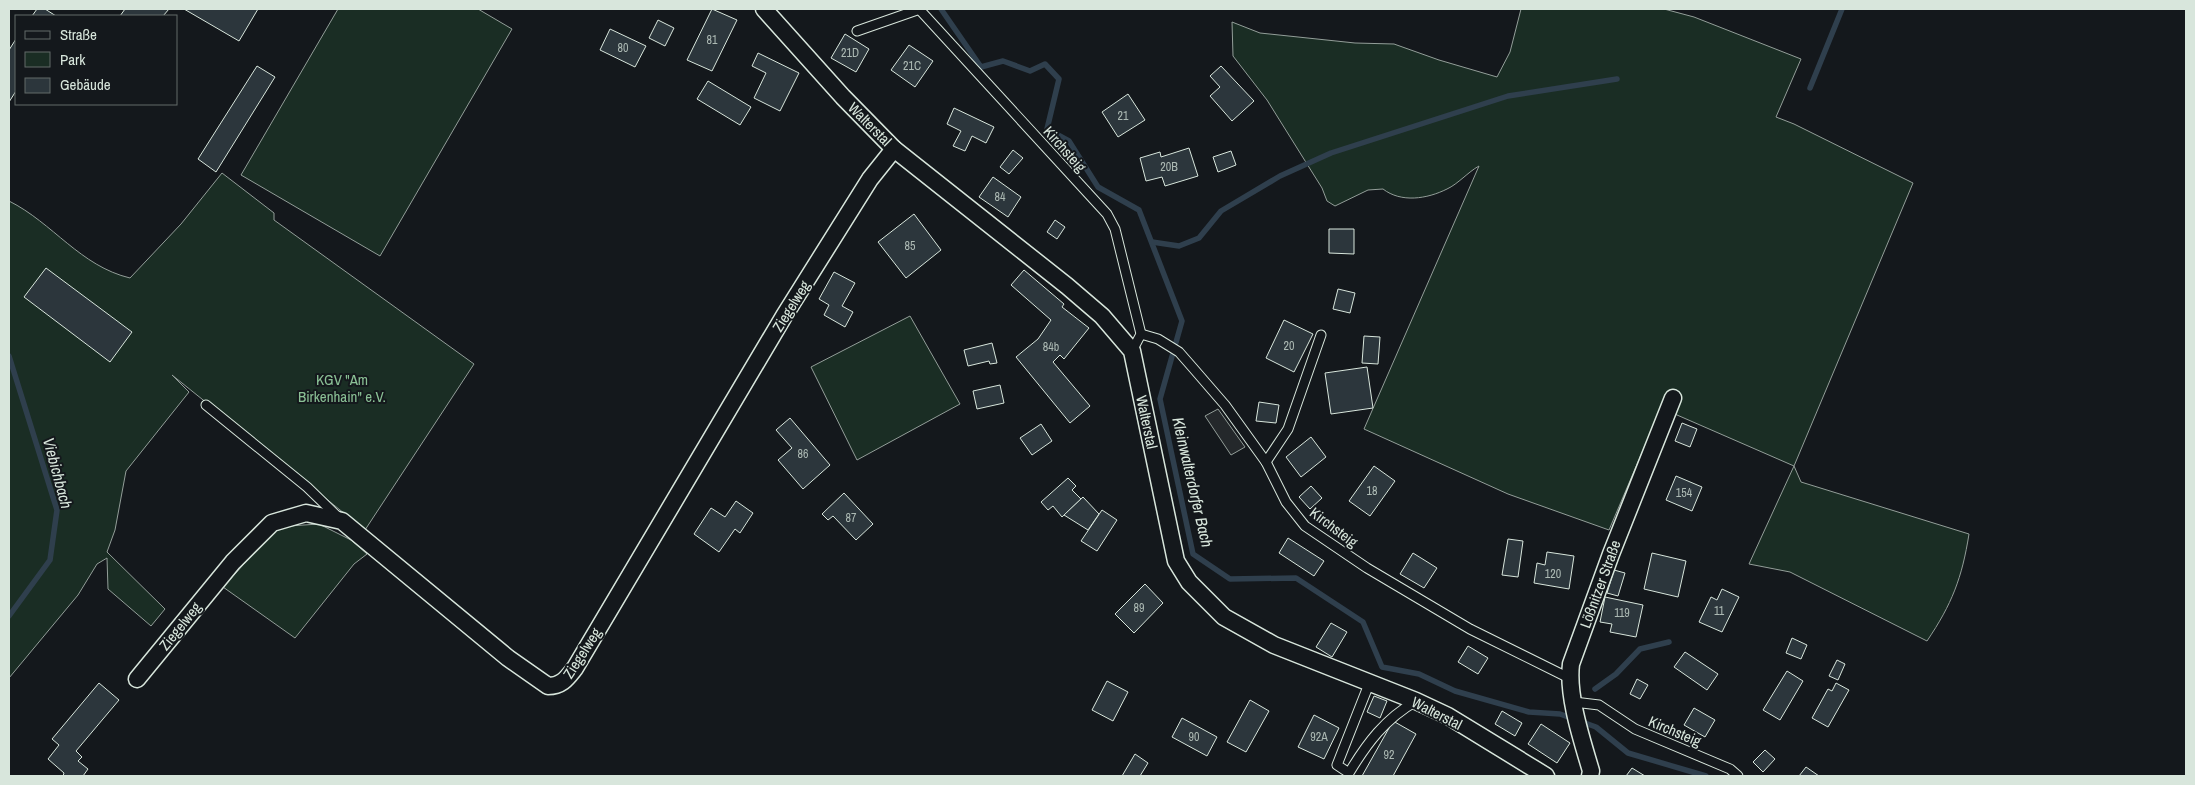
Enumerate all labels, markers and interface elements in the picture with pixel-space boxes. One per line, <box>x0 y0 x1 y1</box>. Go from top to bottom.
legend <box>15 15 178 105</box>
text: Straße <box>60 24 97 45</box>
house number: 81 <box>707 32 718 48</box>
house number: 80 <box>618 40 628 56</box>
house number: 21D <box>841 45 859 61</box>
text: Park <box>60 49 86 70</box>
house number: 21C <box>903 58 921 74</box>
text: Gebäude <box>60 74 111 95</box>
street label: Walterstal <box>843 97 897 151</box>
house number: 21 <box>1118 108 1129 124</box>
street label: Kirchsteig <box>1039 121 1091 177</box>
house number: 20B <box>1160 159 1178 175</box>
house number: 84 <box>995 189 1006 205</box>
house number: 85 <box>905 238 916 254</box>
street label: Ziegelweg <box>767 276 815 336</box>
house number: 20 <box>1284 338 1294 354</box>
house number: 84b <box>1043 339 1059 355</box>
park label: KGV "Am Birkenhain" e.V. <box>298 369 386 407</box>
street label: Walterstal <box>1131 393 1163 451</box>
water label: Kleinwalterdorfer Bach <box>1167 415 1219 549</box>
water label: Viebichbach <box>38 435 78 511</box>
house number: 86 <box>798 446 808 462</box>
house number: 18 <box>1367 483 1377 499</box>
house number: 154 <box>1676 485 1693 501</box>
street label: Kirchsteig <box>1306 502 1363 552</box>
house number: 87 <box>846 510 857 526</box>
street label: Lößnitzer Straße <box>1574 537 1626 631</box>
house number: 120 <box>1545 566 1561 582</box>
street label: Ziegelweg <box>154 597 206 655</box>
house number: 89 <box>1134 600 1144 616</box>
house number: 11 <box>1714 603 1725 619</box>
house number: 119 <box>1614 605 1630 621</box>
street label: Ziegelweg <box>558 623 606 683</box>
street label: Walterstal <box>1408 691 1466 735</box>
street label: Kirchsteig <box>1645 711 1705 752</box>
house number: 90 <box>1189 729 1199 745</box>
house number: 92A <box>1310 729 1328 745</box>
house number: 92 <box>1384 747 1394 763</box>

